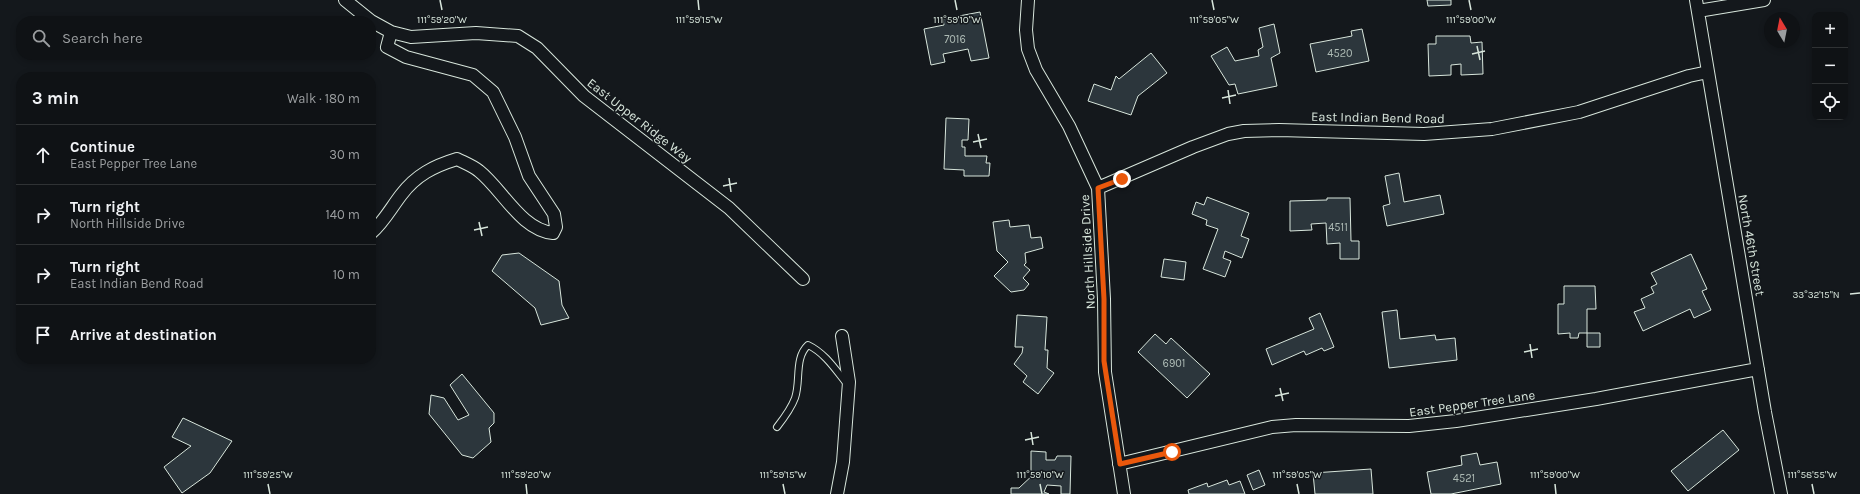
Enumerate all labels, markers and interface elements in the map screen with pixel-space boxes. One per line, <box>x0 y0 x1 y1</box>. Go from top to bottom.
north arrow <box>1764 12 1800 48</box>
map controls <box>1812 12 1848 120</box>
button: + <box>1812 12 1848 48</box>
text: 111°59'20"W <box>417 14 467 26</box>
text: 111°59'15"W <box>675 14 723 26</box>
text: 111°59'10"W <box>933 14 981 26</box>
text: 111°59'05"W <box>1189 14 1239 26</box>
text: 111°59'00"W <box>1446 14 1496 26</box>
search box <box>16 16 376 60</box>
icon: search <box>30 27 52 49</box>
text: Search here <box>62 29 143 47</box>
house number: 7016 <box>944 33 966 46</box>
house number: 4520 <box>1327 47 1353 60</box>
button: − <box>1812 48 1848 84</box>
street label: East Upper Ridge Way <box>584 75 695 166</box>
button: locate <box>1812 84 1848 120</box>
text: 3 min <box>32 88 79 108</box>
text: Walk · 180 m <box>287 91 360 106</box>
street label: East Indian Bend Road <box>1311 109 1445 126</box>
text: Continue <box>70 138 135 156</box>
icon: ahead <box>32 144 54 166</box>
text: 30 m <box>329 147 360 162</box>
text: East Pepper Tree Lane <box>70 156 197 171</box>
route end <box>1113 170 1131 188</box>
street label: North 46th Street <box>1735 193 1768 297</box>
street label: North Hillside Drive <box>1077 194 1098 310</box>
text: Turn right <box>70 198 140 216</box>
icon: right <box>32 204 54 226</box>
text: 140 m <box>325 207 360 222</box>
text: North Hillside Drive <box>70 216 185 231</box>
house number: 4511 <box>1328 221 1348 234</box>
text: Turn right <box>70 258 140 276</box>
icon: right <box>32 264 54 286</box>
text: 10 m <box>333 267 360 282</box>
text: East Indian Bend Road <box>70 276 204 291</box>
text: 33°32'15"N <box>1792 289 1840 301</box>
icon: arrive <box>32 324 54 346</box>
text: Arrive at destination <box>70 326 217 344</box>
house number: 6901 <box>1163 357 1185 370</box>
street label: East Pepper Tree Lane <box>1408 387 1536 420</box>
route start <box>1163 443 1181 461</box>
text: 111°59'25"W <box>243 469 293 481</box>
text: 111°59'20"W <box>501 469 551 481</box>
text: 111°59'15"W <box>759 469 807 481</box>
text: 111°59'10"W <box>1016 469 1064 481</box>
text: 111°59'05"W <box>1272 469 1322 481</box>
text: 111°59'00"W <box>1530 469 1580 481</box>
text: 111°58'55"W <box>1787 469 1837 481</box>
house number: 4521 <box>1453 472 1475 485</box>

